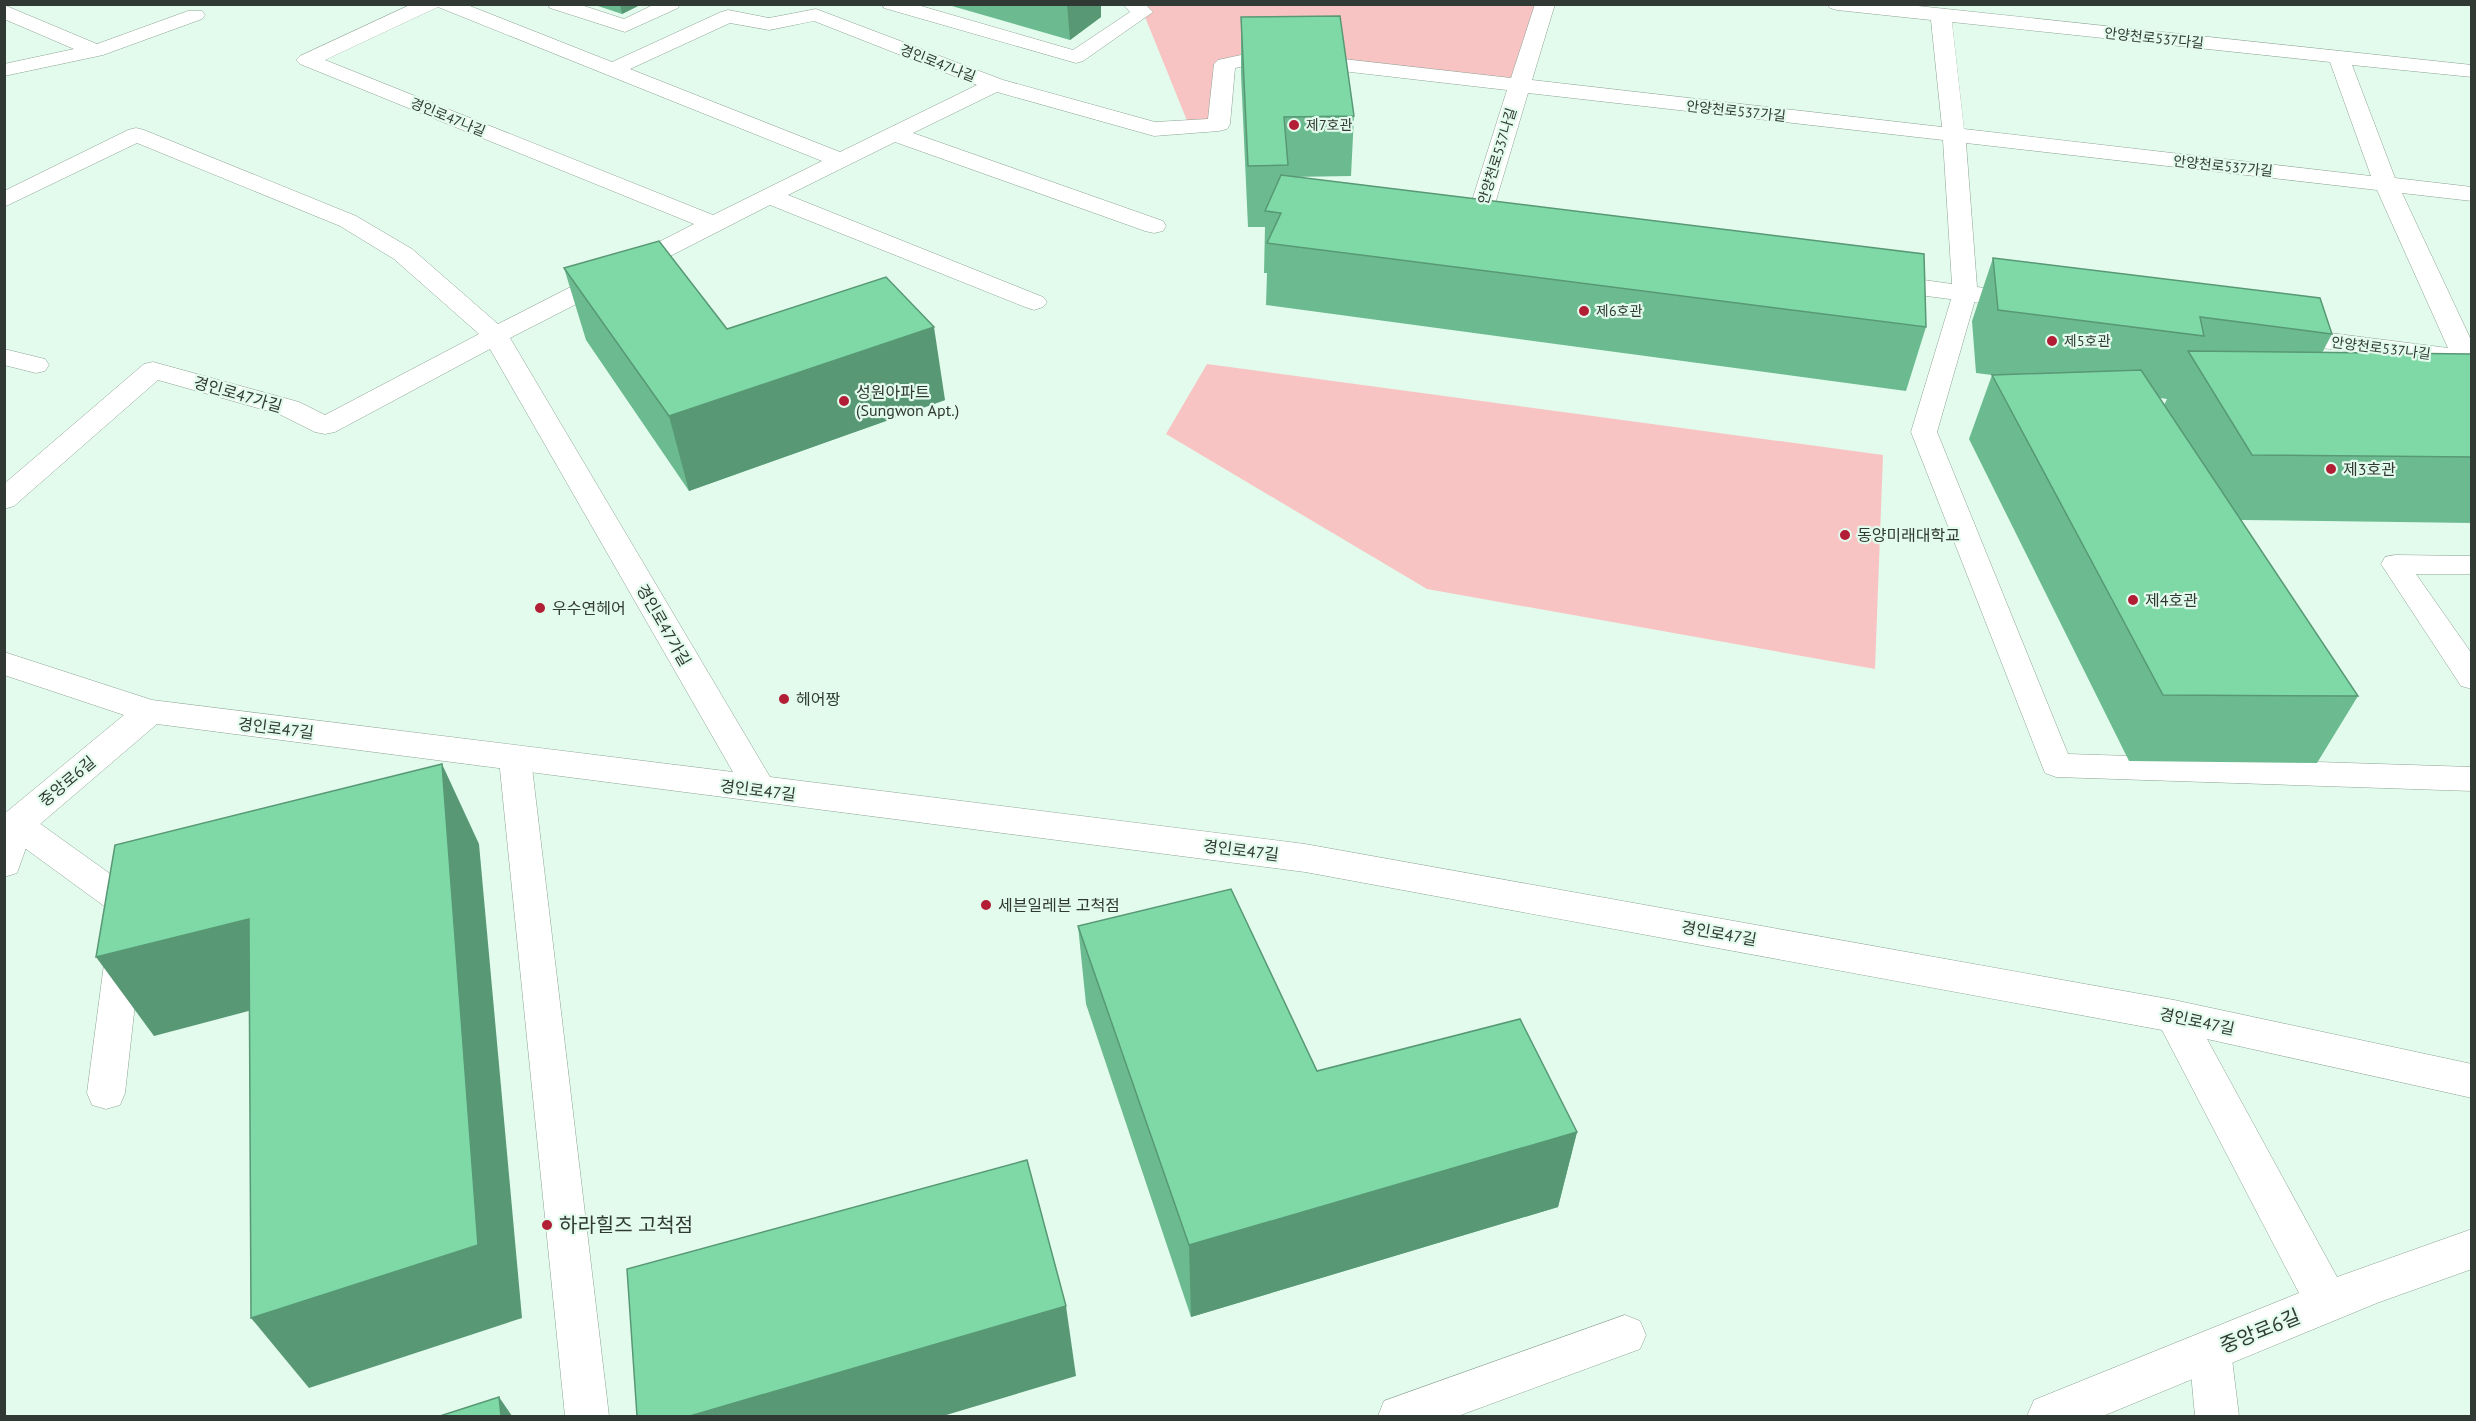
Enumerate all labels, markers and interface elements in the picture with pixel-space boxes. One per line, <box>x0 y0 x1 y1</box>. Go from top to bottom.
street label: 안양천로537다길 <box>2103 24 2205 52</box>
street label: 경인로47나길 <box>898 40 978 86</box>
street label: 경인로47나길 <box>408 94 488 140</box>
street label: 안양천로537가길 <box>1685 97 1787 125</box>
street label: 안양천로537나길 <box>1474 105 1520 207</box>
place label: 제7호관 <box>1306 116 1352 134</box>
marker: 제7호관 <box>1287 118 1301 132</box>
street label: 안양천로537가길 <box>2172 152 2274 180</box>
place label: 제6호관 <box>1596 302 1642 320</box>
marker: 제6호관 <box>1577 304 1591 318</box>
place label: 제5호관 <box>2064 332 2110 350</box>
street label: 안양천로537나길 <box>2330 333 2432 363</box>
marker: 제5호관 <box>2045 334 2059 348</box>
street label: 경인로47가길 <box>191 372 285 416</box>
place label: 성원아파트 (Sungwon Apt.) <box>856 382 959 420</box>
marker: 성원아파트 (Sungwon Apt.) <box>837 394 851 408</box>
place label: 제3호관 <box>2343 459 2396 479</box>
marker: 제3호관 <box>2324 462 2338 476</box>
place label: 동양미래대학교 <box>1857 525 1960 545</box>
marker: 동양미래대학교 <box>1838 528 1852 542</box>
street label: 경인로47가길 <box>633 581 695 669</box>
place label: 제4호관 <box>2145 590 2198 610</box>
marker: 제4호관 <box>2126 593 2140 607</box>
place label: 우수연헤어 <box>552 598 626 618</box>
marker: 우수연헤어 <box>533 601 547 615</box>
place label: 헤어짱 <box>796 689 840 709</box>
marker: 헤어짱 <box>777 692 791 706</box>
street label: 경인로47길 <box>237 713 315 743</box>
street label: 중앙로6길 <box>35 752 99 810</box>
street label: 경인로47길 <box>719 775 797 805</box>
street label: 경인로47길 <box>1202 835 1280 865</box>
place label: 세븐일레븐 고척점 <box>998 895 1120 915</box>
marker: 세븐일레븐 고척점 <box>979 898 993 912</box>
street label: 경인로47길 <box>1680 917 1758 949</box>
street label: 경인로47길 <box>2158 1003 2236 1039</box>
place label: 하라힐즈 고척점 <box>559 1212 693 1238</box>
marker: 하라힐즈 고척점 <box>540 1218 554 1232</box>
street label: 중앙로6길 <box>2216 1303 2304 1359</box>

